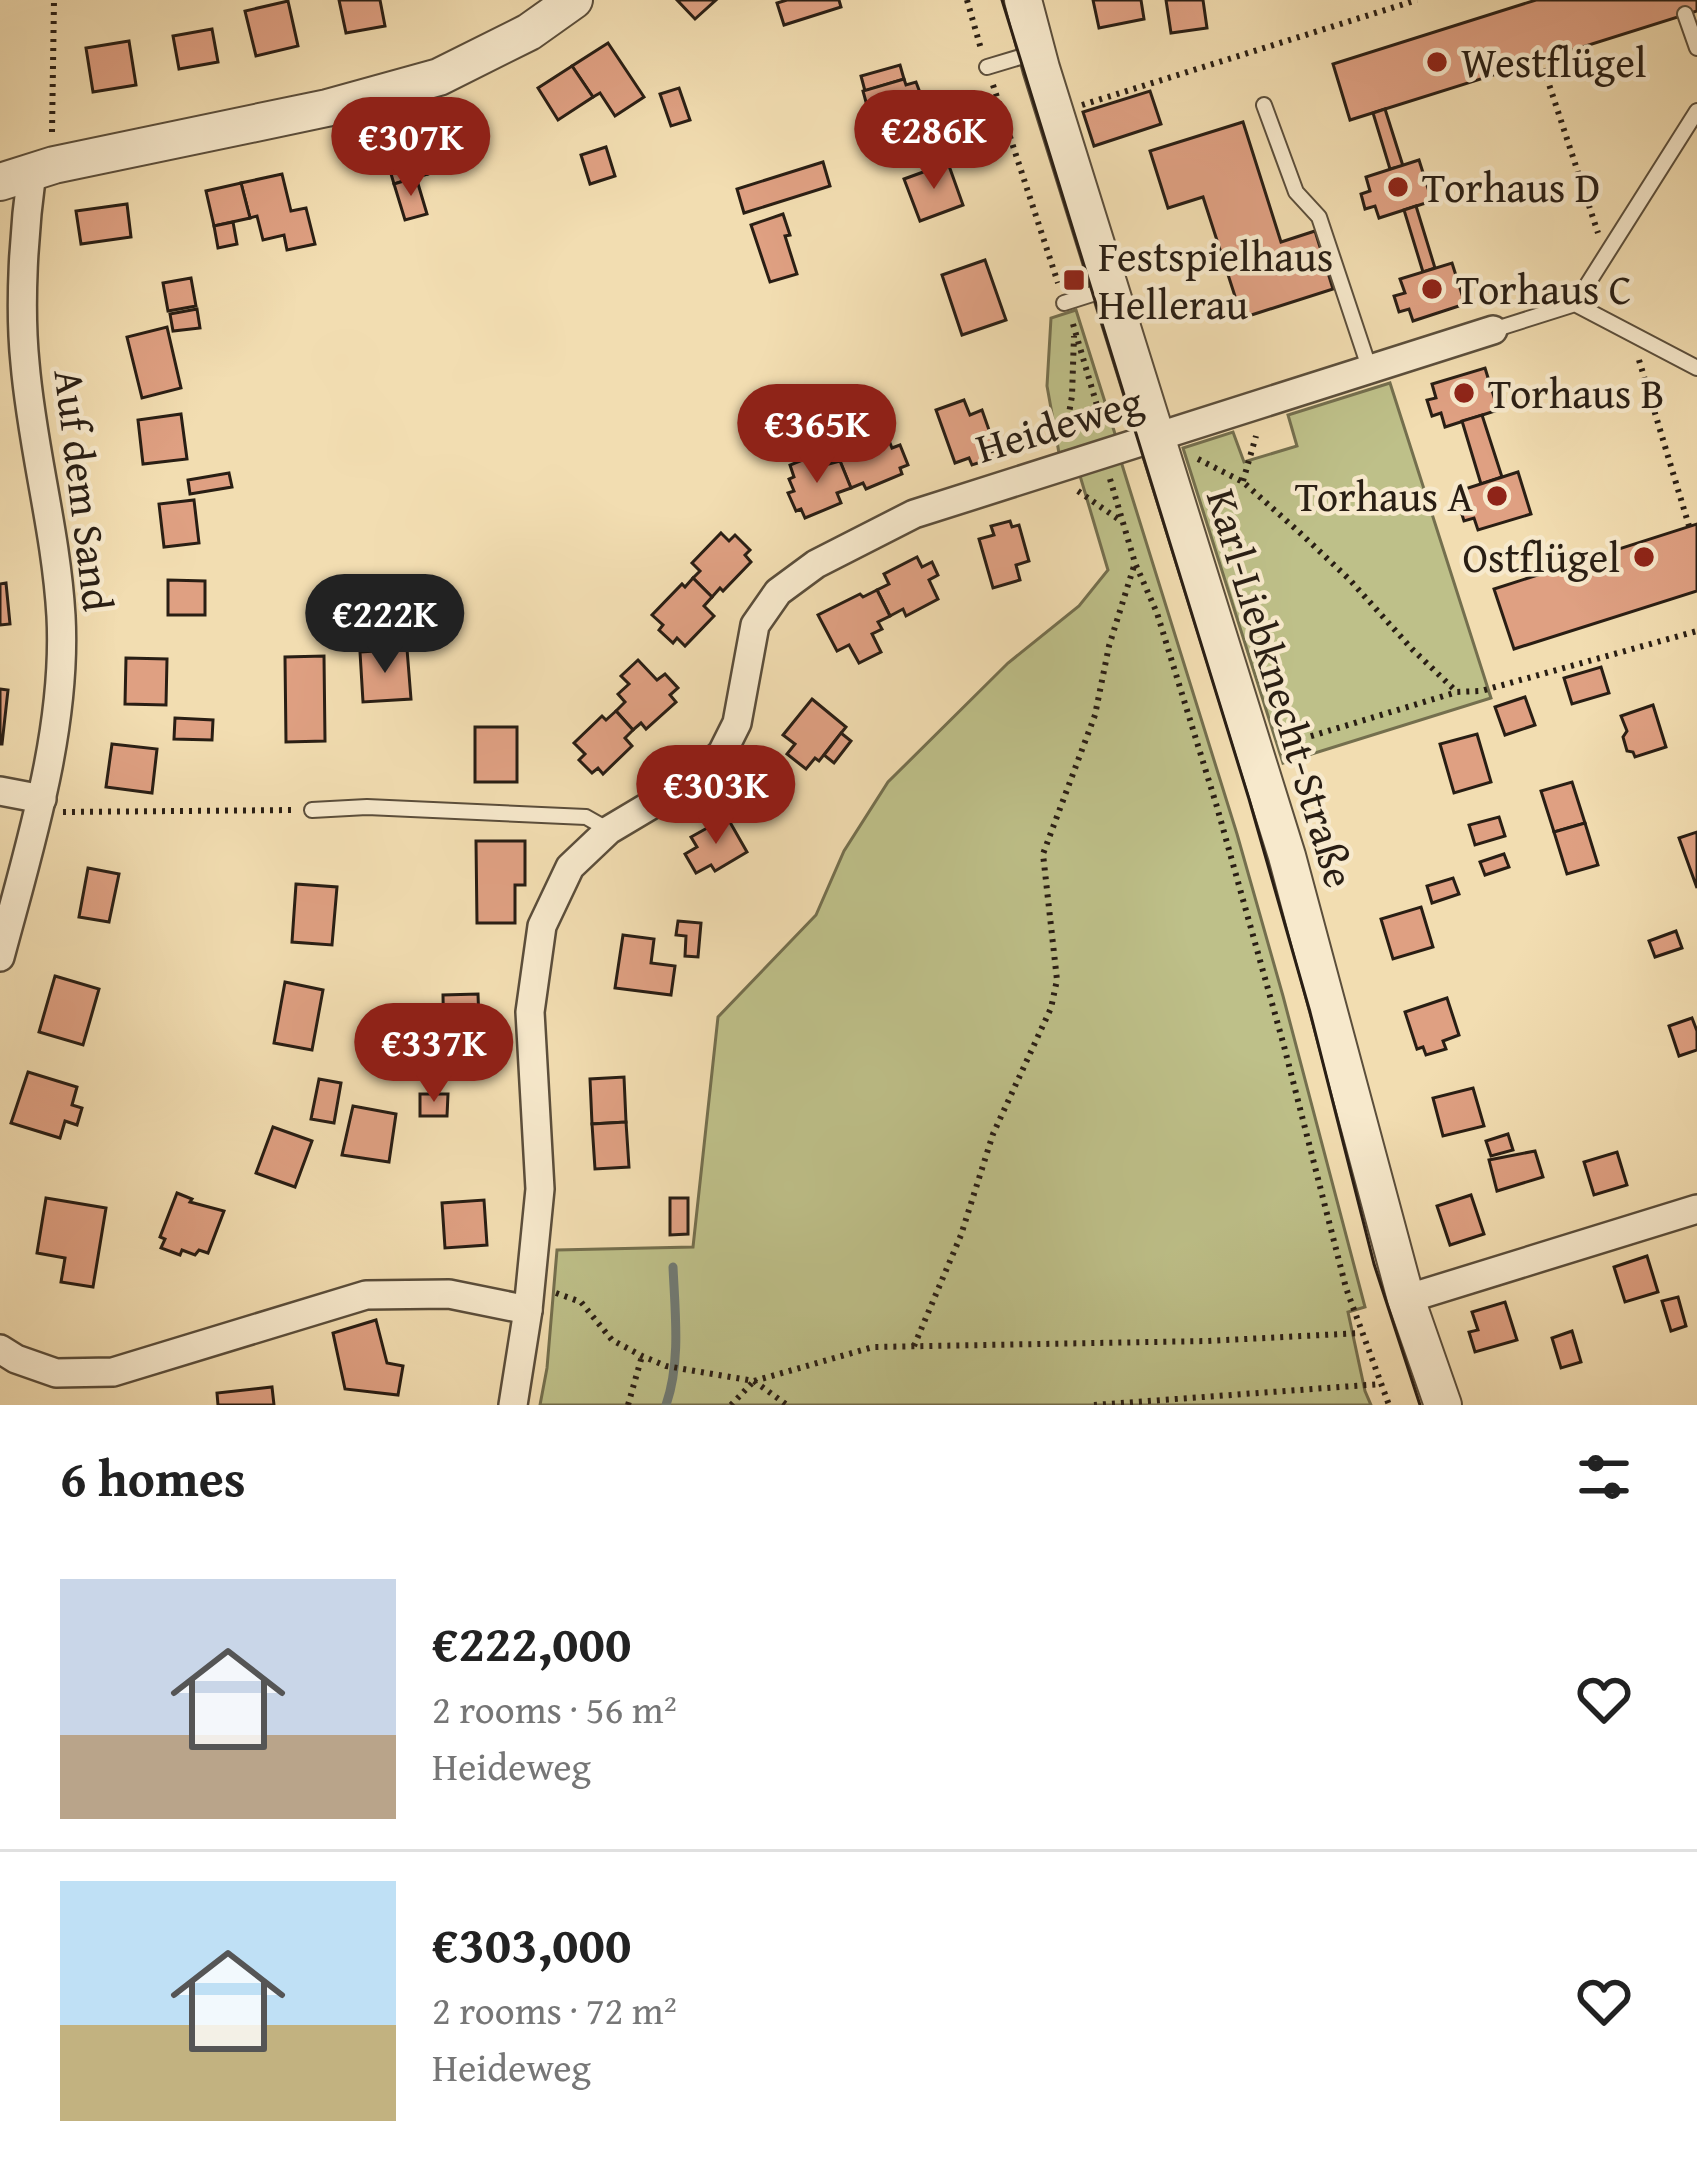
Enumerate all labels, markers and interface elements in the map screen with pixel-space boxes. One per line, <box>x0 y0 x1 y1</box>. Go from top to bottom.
place label: Westflügel <box>1461 31 1647 92</box>
marker: Westflügel <box>1424 49 1450 75</box>
pin: €286K <box>850 90 1018 192</box>
pin: €307K <box>327 97 495 199</box>
text: €286K <box>881 100 987 157</box>
text: €307K <box>358 107 464 164</box>
place label: Torhaus D <box>1422 156 1600 217</box>
marker: Torhaus D <box>1385 174 1411 200</box>
place label: Festspielhaus Hellerau <box>1098 225 1334 334</box>
place label: Torhaus C <box>1456 258 1632 319</box>
marker: Festspielhaus Hellerau <box>1061 267 1087 293</box>
marker: Torhaus C <box>1419 276 1445 302</box>
place label: Torhaus B <box>1488 362 1665 423</box>
street label: Auf dem Sand <box>39 366 130 615</box>
street label: Heideweg <box>968 369 1150 478</box>
marker: Torhaus B <box>1451 380 1477 406</box>
pin: €365K <box>733 384 901 486</box>
text: €365K <box>764 394 870 451</box>
place label: Torhaus A <box>1295 465 1474 526</box>
street label: Karl-Liebknecht-Straße <box>1192 481 1371 895</box>
marker: Torhaus A <box>1484 483 1510 509</box>
place label: Ostflügel <box>1463 526 1620 587</box>
marker: Ostflügel <box>1631 544 1657 570</box>
pin: €222K <box>301 574 469 676</box>
text: €222K <box>332 584 438 641</box>
pin: €303K <box>632 745 800 847</box>
text: €303K <box>663 755 769 812</box>
pin: €337K <box>350 1003 518 1105</box>
text: €337K <box>381 1013 487 1070</box>
text: 6 homes <box>60 1440 246 1515</box>
icon: filters <box>1571 1444 1637 1510</box>
text: €222,000 <box>432 1605 631 1680</box>
icon: home <box>156 1627 300 1771</box>
icon: heart <box>1571 1666 1637 1732</box>
text: 2 rooms · 56 m² <box>432 1680 677 1737</box>
text: Heideweg <box>432 1737 591 1794</box>
text: €303,000 <box>432 1906 631 1981</box>
icon: home <box>156 1929 300 2073</box>
icon: heart <box>1571 1968 1637 2034</box>
text: 2 rooms · 72 m² <box>432 1981 677 2038</box>
text: Heideweg <box>432 2038 591 2095</box>

